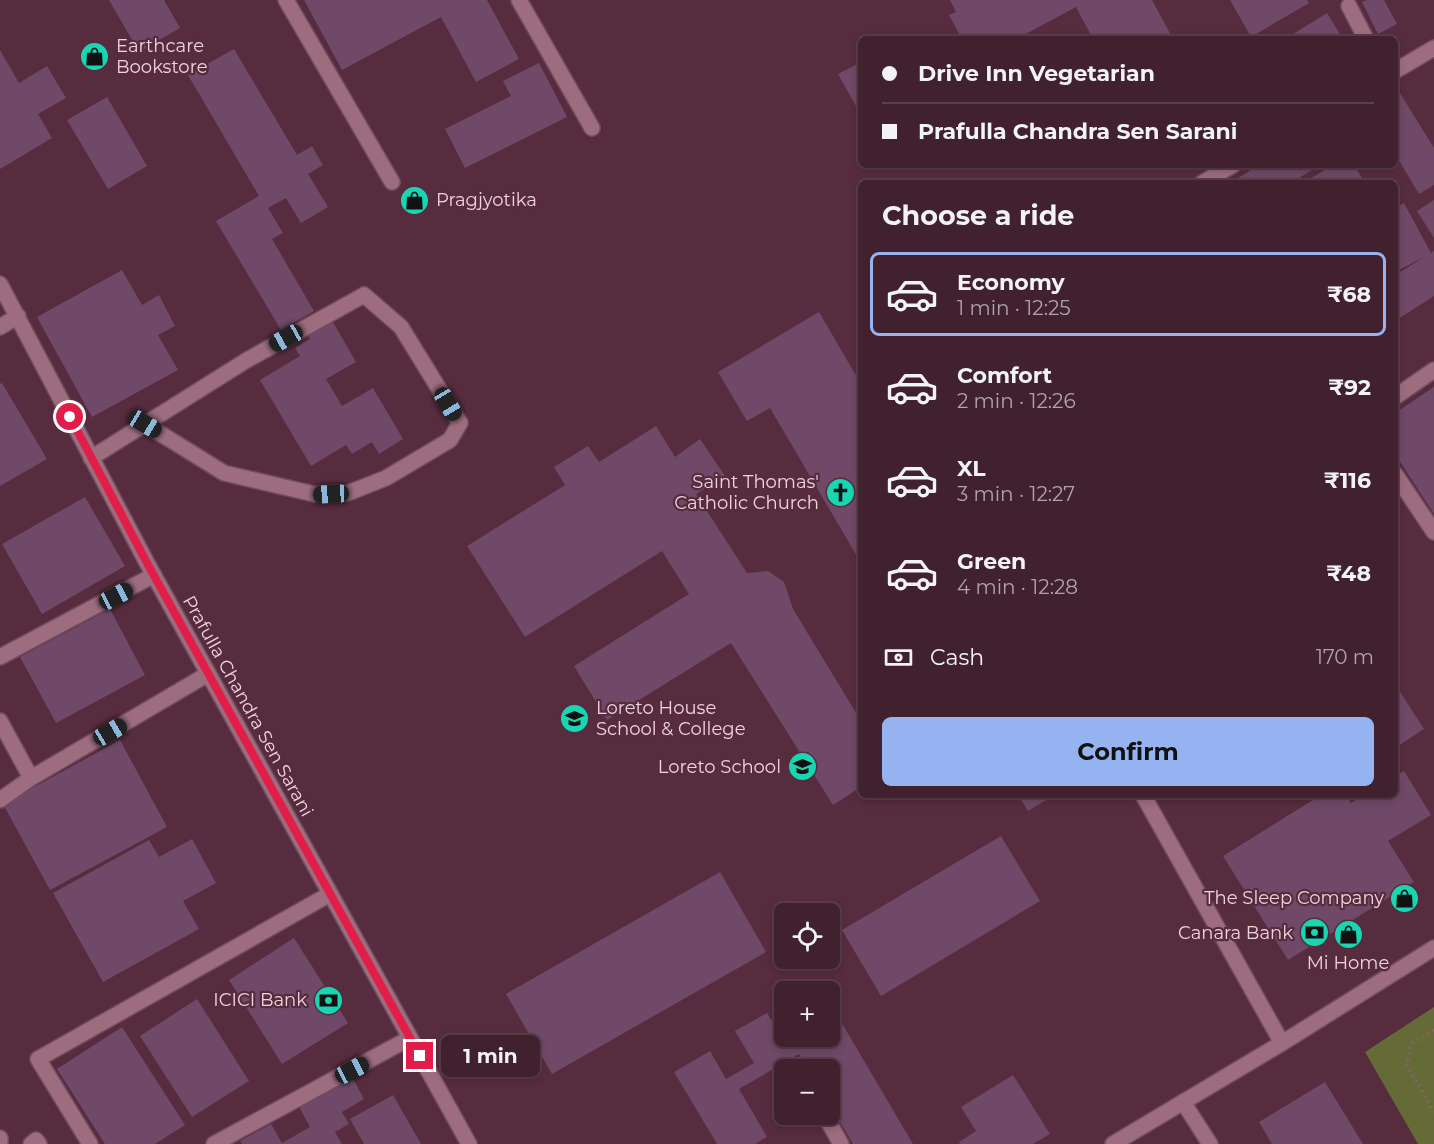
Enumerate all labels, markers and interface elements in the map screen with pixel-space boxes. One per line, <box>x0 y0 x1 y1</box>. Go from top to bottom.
place label: Earthcare Bookstore <box>116 35 208 78</box>
shop icon: Earthcare Bookstore <box>79 40 111 72</box>
text: Drive Inn Vegetarian <box>918 60 1155 87</box>
text: Prafulla Chandra Sen Sarani <box>918 118 1237 145</box>
shop icon: Pragjyotika <box>399 184 431 216</box>
place label: Pragjyotika <box>436 189 537 211</box>
text: Choose a ride <box>882 199 1074 232</box>
icon: car <box>885 267 939 321</box>
text: Economy <box>957 269 1065 296</box>
text: ₹68 <box>1327 281 1371 308</box>
text: 1 min · 12:25 <box>957 296 1071 320</box>
car <box>266 321 306 355</box>
icon: car <box>885 360 939 414</box>
text: Comfort <box>957 362 1052 389</box>
text: ₹92 <box>1328 374 1371 401</box>
car <box>431 384 465 424</box>
text: 2 min · 12:26 <box>957 389 1076 413</box>
route start <box>56 403 83 430</box>
car <box>125 407 165 441</box>
icon: car <box>885 453 939 507</box>
text: XL <box>957 455 986 482</box>
text: ₹116 <box>1324 467 1371 494</box>
place label: Saint Thomas' Catholic Church <box>674 471 819 514</box>
church icon: Saint Thomas' Catholic Church <box>824 476 856 508</box>
text: 3 min · 12:27 <box>957 482 1075 506</box>
car <box>313 484 349 504</box>
icon: car <box>885 546 939 600</box>
text: Green <box>957 548 1026 575</box>
text: ₹48 <box>1326 560 1371 587</box>
text: 4 min · 12:28 <box>957 575 1078 599</box>
car <box>96 580 136 612</box>
street label: Prafulla Chandra Sen Sarani <box>178 592 318 820</box>
icon: cash <box>882 641 915 674</box>
text: Cash <box>930 644 984 671</box>
text: 170 m <box>1316 645 1374 669</box>
place label: Loreto House School & College <box>596 697 746 740</box>
school or university icon: Loreto House School & College <box>559 702 591 734</box>
car <box>90 715 130 749</box>
button: Confirm <box>882 717 1374 786</box>
school or university icon: Loreto School <box>786 751 818 783</box>
place label: Loreto School <box>658 756 781 778</box>
shop icon: The Sleep Company <box>1389 882 1421 914</box>
place label: The Sleep Company <box>1204 887 1384 909</box>
map controls <box>774 903 840 1125</box>
button: locate <box>774 903 840 969</box>
bank icon: Canara Bank <box>1298 917 1330 949</box>
shop icon: Mi Home <box>1332 918 1364 950</box>
place label: Canara Bank <box>1178 922 1293 944</box>
place label: Mi Home <box>1307 952 1389 974</box>
button: + <box>774 981 840 1047</box>
bank icon: ICICI Bank <box>312 984 344 1016</box>
place label: ICICI Bank <box>213 989 307 1011</box>
callout: 1 min <box>441 1035 540 1077</box>
route end <box>406 1042 433 1069</box>
text: 1 min <box>463 1044 518 1068</box>
car <box>332 1054 372 1086</box>
button: − <box>774 1059 840 1125</box>

